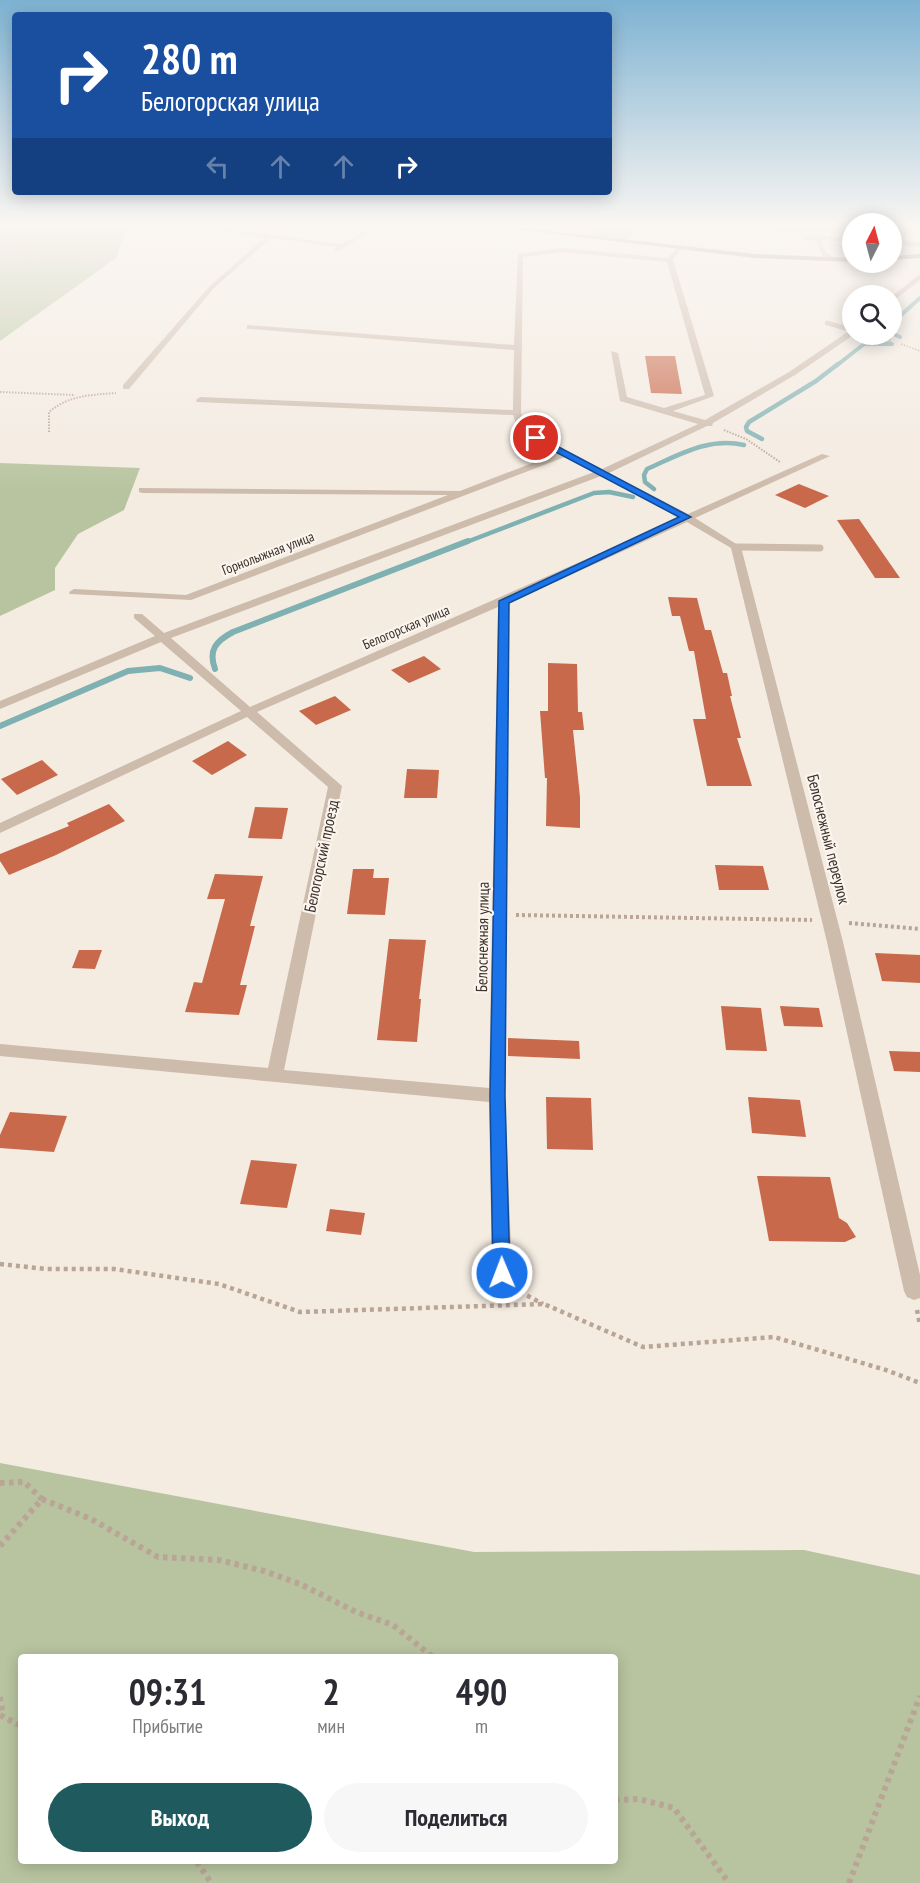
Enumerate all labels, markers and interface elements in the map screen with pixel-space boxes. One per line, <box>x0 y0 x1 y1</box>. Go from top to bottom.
text: 280 m <box>141 31 238 86</box>
icon: right <box>42 36 120 114</box>
text: Белогорская улица <box>141 84 320 118</box>
icon: left <box>201 150 234 183</box>
icon: ahead <box>264 150 297 183</box>
icon: ahead <box>327 150 360 183</box>
icon: right <box>390 150 423 183</box>
north arrow <box>842 213 902 273</box>
map controls <box>842 213 902 345</box>
button: search <box>842 285 902 345</box>
pin <box>510 412 561 463</box>
icon: arrive <box>519 421 552 454</box>
street label: Горнолыжная улица <box>219 527 317 579</box>
street label: Белогорская улица <box>360 601 452 653</box>
street label: Белоснежный переулок <box>803 772 855 907</box>
street label: Белогорский проезд <box>299 798 343 914</box>
street label: Белоснежная улица <box>471 882 493 992</box>
position arrow <box>470 1241 534 1305</box>
text: 09:31 <box>129 1668 207 1715</box>
text: 2 <box>323 1668 340 1715</box>
text: 490 <box>456 1668 507 1715</box>
text: Прибытие <box>132 1713 203 1739</box>
text: мин <box>317 1713 345 1739</box>
text: m <box>475 1713 488 1739</box>
button: Выход <box>48 1783 312 1852</box>
button: Поделиться <box>324 1783 588 1852</box>

